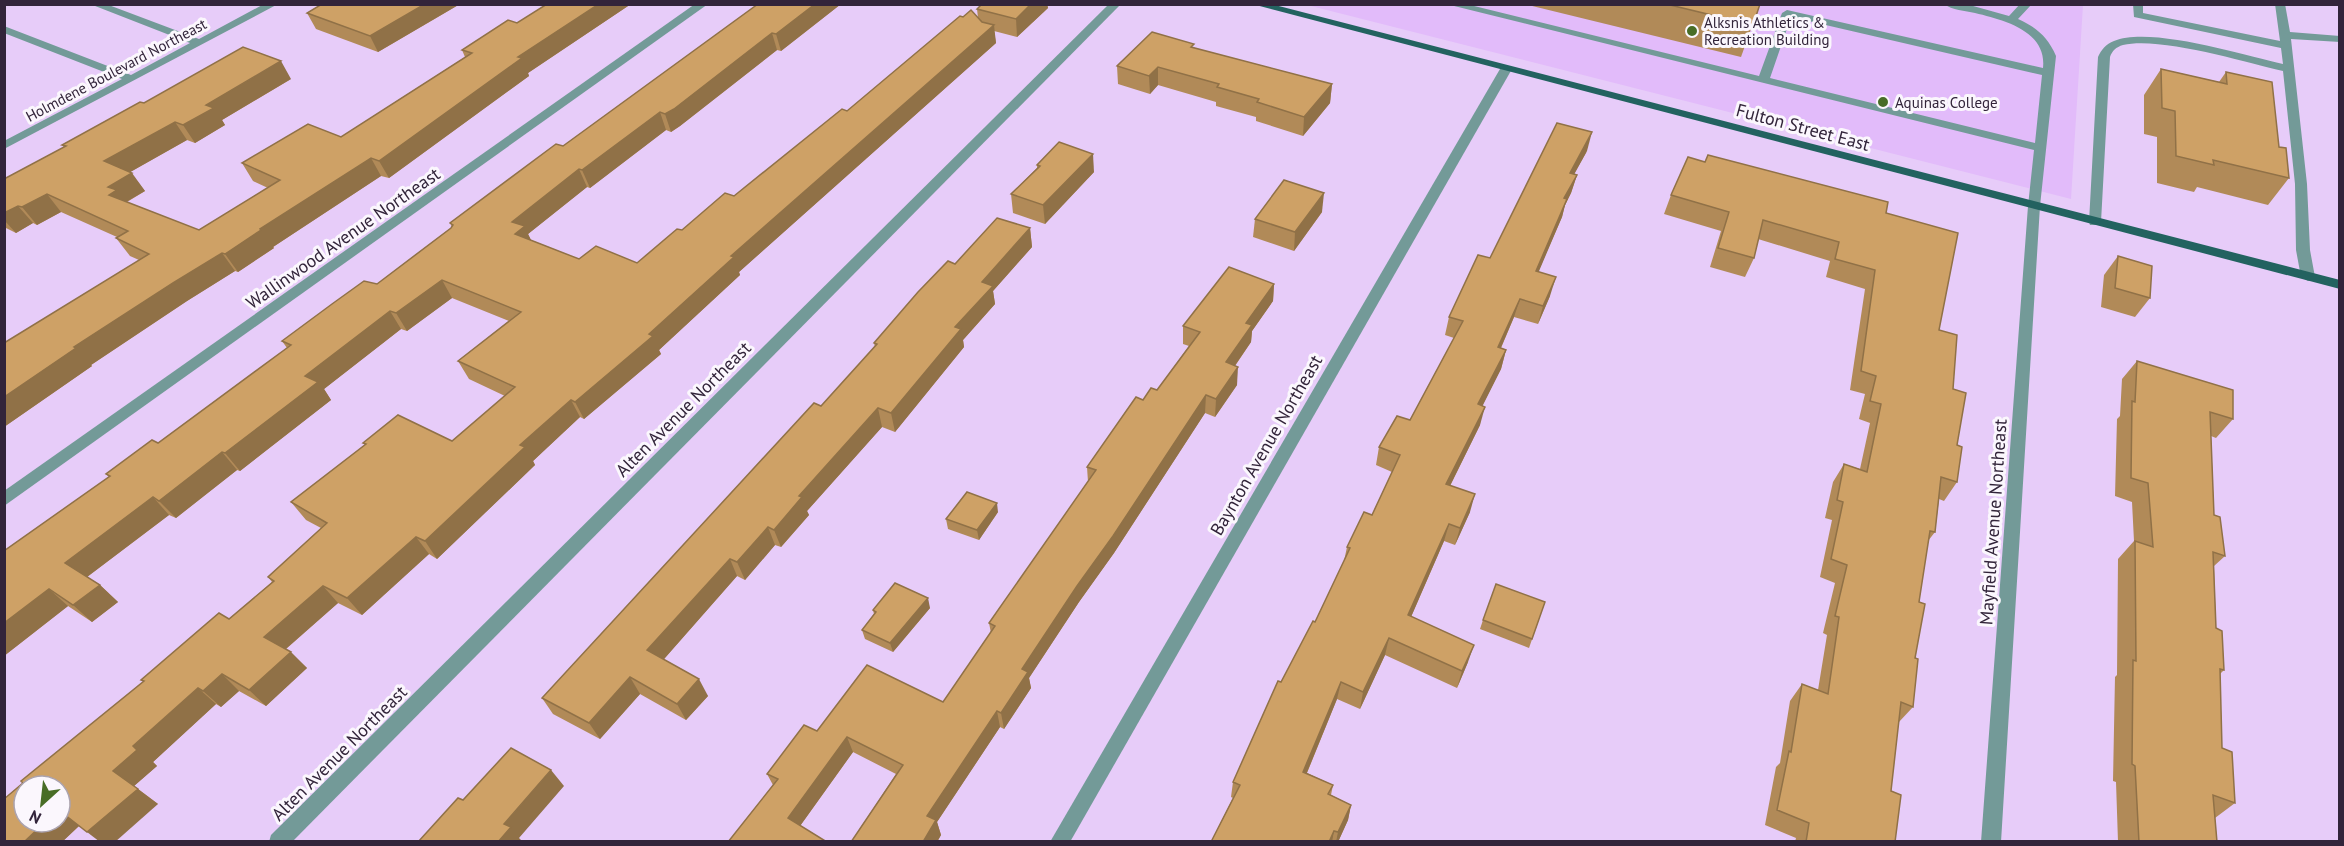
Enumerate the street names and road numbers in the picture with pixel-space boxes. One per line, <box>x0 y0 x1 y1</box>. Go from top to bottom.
street label: Holmdene Boulevard Northeast <box>22 14 210 126</box>
street label: Fulton Street East <box>1734 98 1872 156</box>
street label: Wallinwood Avenue Northeast <box>242 162 444 314</box>
street label: Alten Avenue Northeast <box>610 336 756 482</box>
street label: Baynton Avenue Northeast <box>1205 351 1327 539</box>
street label: Mayfield Avenue Northeast <box>1974 418 2012 626</box>
street label: Alten Avenue Northeast <box>266 680 412 826</box>

